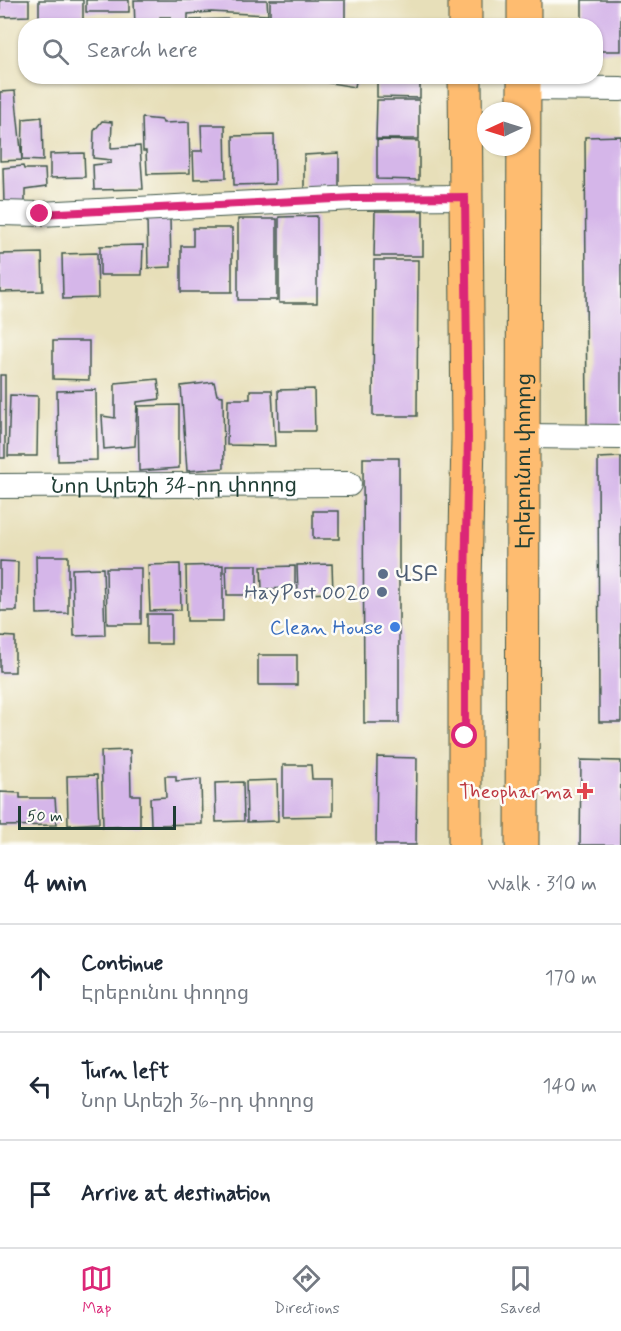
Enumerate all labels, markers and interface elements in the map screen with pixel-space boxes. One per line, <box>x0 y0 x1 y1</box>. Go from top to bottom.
search box <box>18 18 603 84</box>
icon: search <box>39 35 72 68</box>
text: Search here <box>87 37 198 65</box>
north arrow <box>477 102 531 156</box>
route end <box>26 200 52 226</box>
street label: Էրեբունու փողոց <box>510 373 538 549</box>
street label: Նոր Արեշի 34-րդ փողոց <box>51 471 297 501</box>
place label: ՎՏԲ <box>395 561 438 589</box>
marker: ՎՏԲ <box>376 567 390 581</box>
place label: HayPost 0020 <box>244 579 370 607</box>
marker: HayPost 0020 <box>375 585 389 599</box>
place label: Clean House <box>270 614 383 642</box>
marker: Clean House <box>388 620 402 634</box>
route start <box>451 722 477 748</box>
place label: Theopharma <box>459 778 573 806</box>
marker: Theopharma <box>578 784 592 798</box>
scale bar <box>18 803 176 830</box>
text: 50 m <box>27 806 63 827</box>
text: 4 min <box>24 867 87 901</box>
text: Walk · 310 m <box>487 871 597 898</box>
text: Continue <box>81 950 163 978</box>
icon: ahead <box>24 962 57 995</box>
text: 170 m <box>545 965 597 992</box>
text: Էրեբունու փողոց <box>81 980 249 1007</box>
text: Turn left <box>81 1058 169 1086</box>
icon: left <box>24 1070 57 1103</box>
text: 140 m <box>543 1073 597 1100</box>
text: Նոր Արեշի 36-րդ փողոց <box>81 1088 314 1115</box>
icon: arrive <box>24 1178 57 1211</box>
text: Arrive at destination <box>81 1180 271 1208</box>
tab: Map <box>80 1262 113 1319</box>
tab: Directions <box>274 1262 340 1319</box>
tab: Saved <box>500 1262 541 1319</box>

